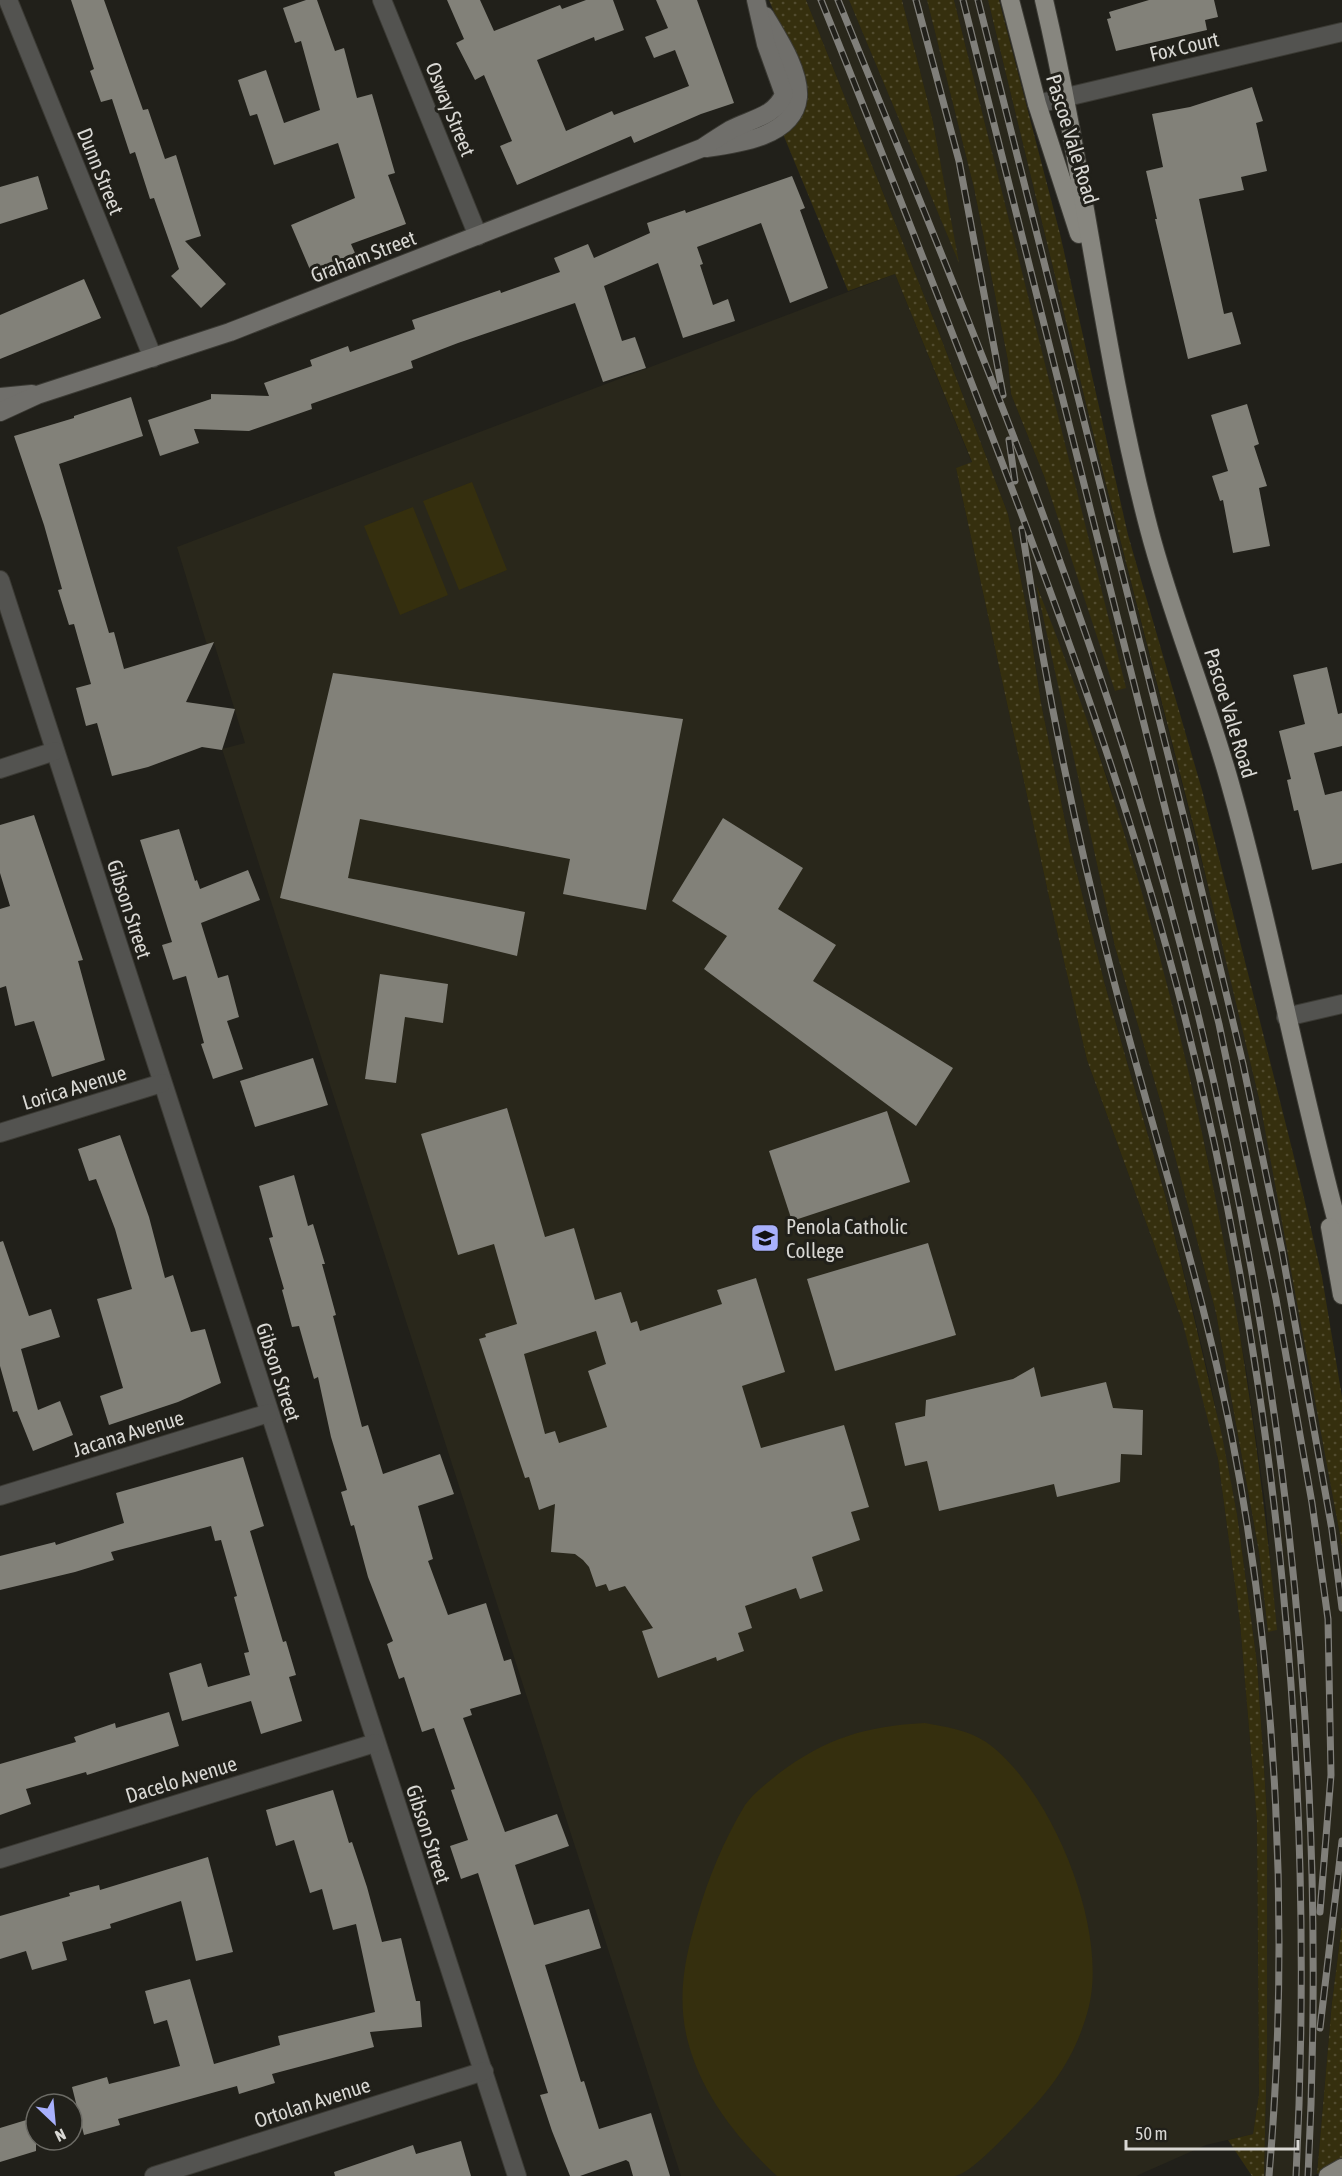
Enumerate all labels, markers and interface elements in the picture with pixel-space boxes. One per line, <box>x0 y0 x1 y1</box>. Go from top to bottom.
street label: Fox Court <box>1147 26 1221 66</box>
street label: Osway Street <box>421 58 481 160</box>
street label: Pascoe Vale Road <box>1042 71 1104 207</box>
street label: Dunn Street <box>73 124 129 218</box>
street label: Graham Street <box>307 225 419 287</box>
street label: Pascoe Vale Road <box>1200 645 1262 781</box>
street label: Gibson Street <box>103 857 157 961</box>
street label: Lorica Avenue <box>19 1060 129 1114</box>
place label: Penola Catholic College <box>786 1214 908 1262</box>
school or university icon: Penola Catholic College <box>749 1222 781 1254</box>
street label: Gibson Street <box>252 1320 306 1424</box>
street label: Jacana Avenue <box>70 1405 186 1461</box>
street label: Dacelo Avenue <box>122 1751 240 1807</box>
street label: Gibson Street <box>402 1782 456 1886</box>
street label: Ortolan Avenue <box>251 2072 373 2132</box>
north arrow <box>24 2092 84 2152</box>
scale bar <box>1126 2113 1298 2151</box>
text: 50 m <box>1135 2123 1167 2144</box>
text: N <box>52 2125 69 2146</box>

